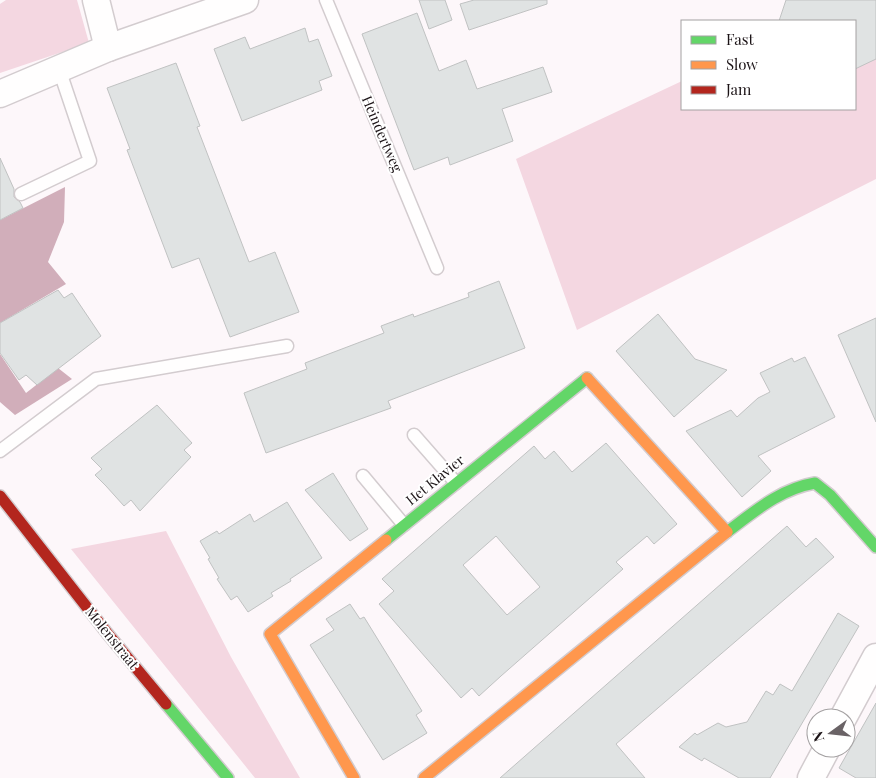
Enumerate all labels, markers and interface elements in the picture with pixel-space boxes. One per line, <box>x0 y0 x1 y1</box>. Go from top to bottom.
legend <box>681 20 856 110</box>
text: Fast <box>726 29 755 49</box>
text: Slow <box>726 54 758 74</box>
text: Jam <box>725 79 752 99</box>
street label: Heindertweg <box>358 93 407 176</box>
street label: Het Klavier <box>402 450 468 509</box>
street label: Molenstraat <box>81 603 144 674</box>
north arrow <box>806 708 856 758</box>
text: N <box>807 729 828 744</box>

